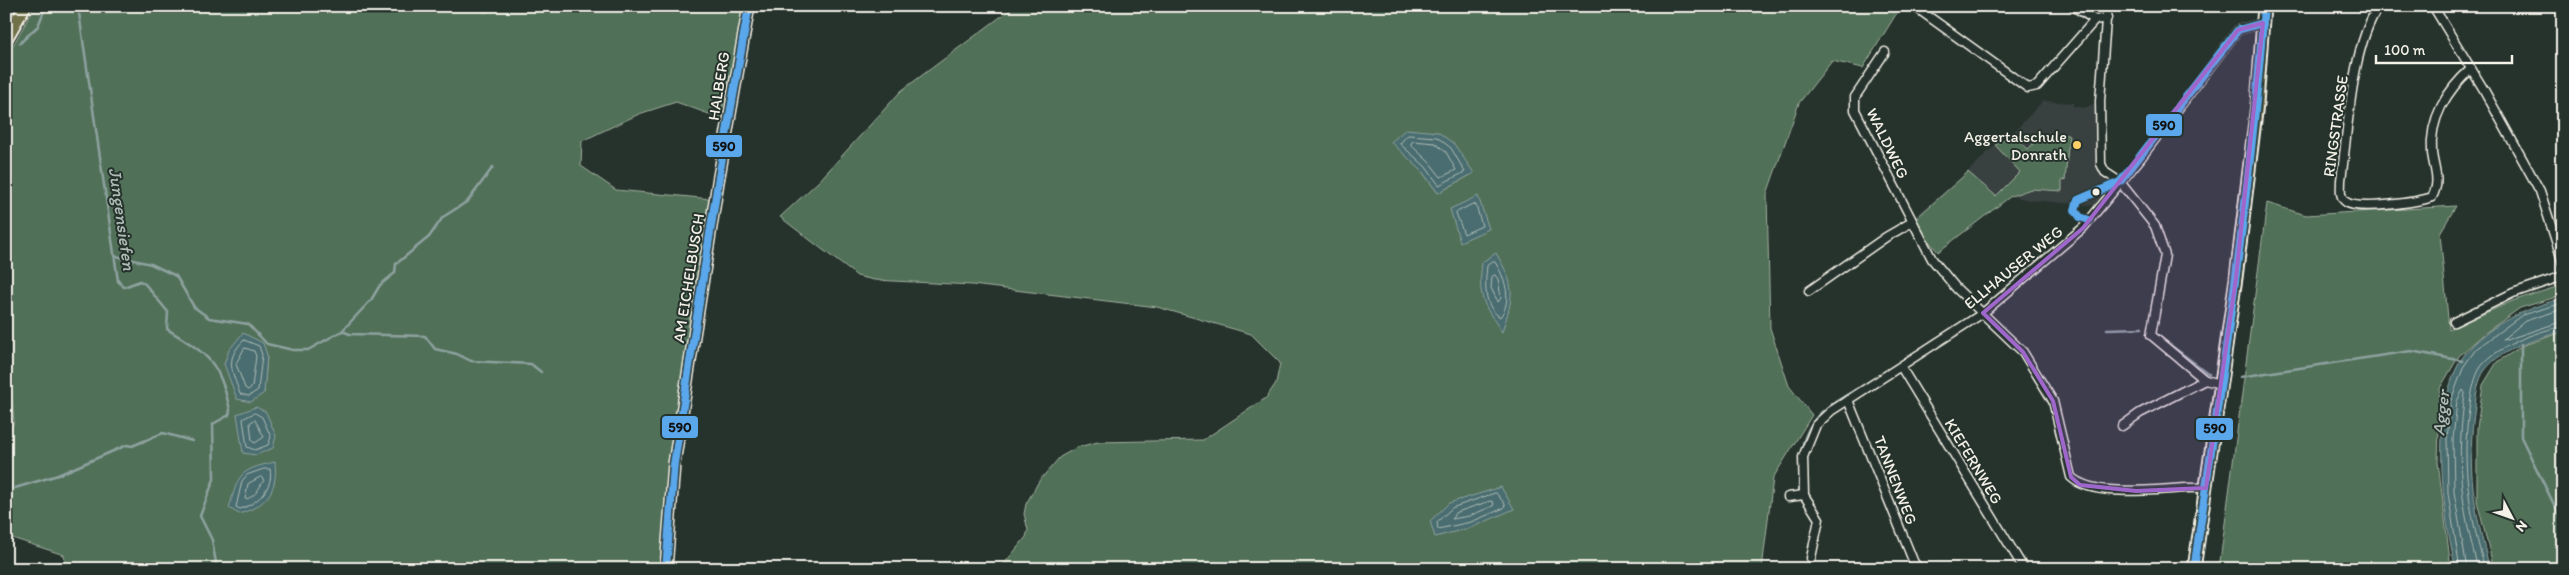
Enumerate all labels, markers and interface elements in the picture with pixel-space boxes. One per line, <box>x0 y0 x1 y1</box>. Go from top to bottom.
scale bar <box>2376 32 2513 64</box>
text: 100 m <box>2384 41 2426 59</box>
street label: HALBERG <box>704 50 733 122</box>
street label: RINGSTRASSE <box>2319 74 2352 178</box>
street label: WALDWEG <box>1862 105 1913 182</box>
line badge: 590 <box>2145 113 2183 137</box>
text: 590 <box>2152 117 2176 134</box>
place label: Aggertalschule Donrath <box>1964 127 2067 164</box>
line badge: 590 <box>705 134 743 158</box>
text: 590 <box>712 138 736 155</box>
marker: Aggertalschule Donrath <box>2071 139 2083 151</box>
water label: Jungensiefen <box>104 166 140 273</box>
unlabelled marker <box>2091 187 2101 197</box>
street label: AM EICHELBUSCH <box>669 212 708 344</box>
street label: ELLHAUSER WEG <box>1960 222 2067 313</box>
water label: Agger <box>2427 387 2455 437</box>
line badge: 590 <box>661 415 699 439</box>
street label: KIEFERNWEG <box>1941 415 2007 508</box>
line badge: 590 <box>2195 417 2234 441</box>
text: 590 <box>668 419 692 436</box>
text: 590 <box>2203 420 2227 437</box>
street label: TANNENWEG <box>1870 433 1921 527</box>
north arrow <box>2486 492 2536 542</box>
text: N <box>2512 517 2531 535</box>

